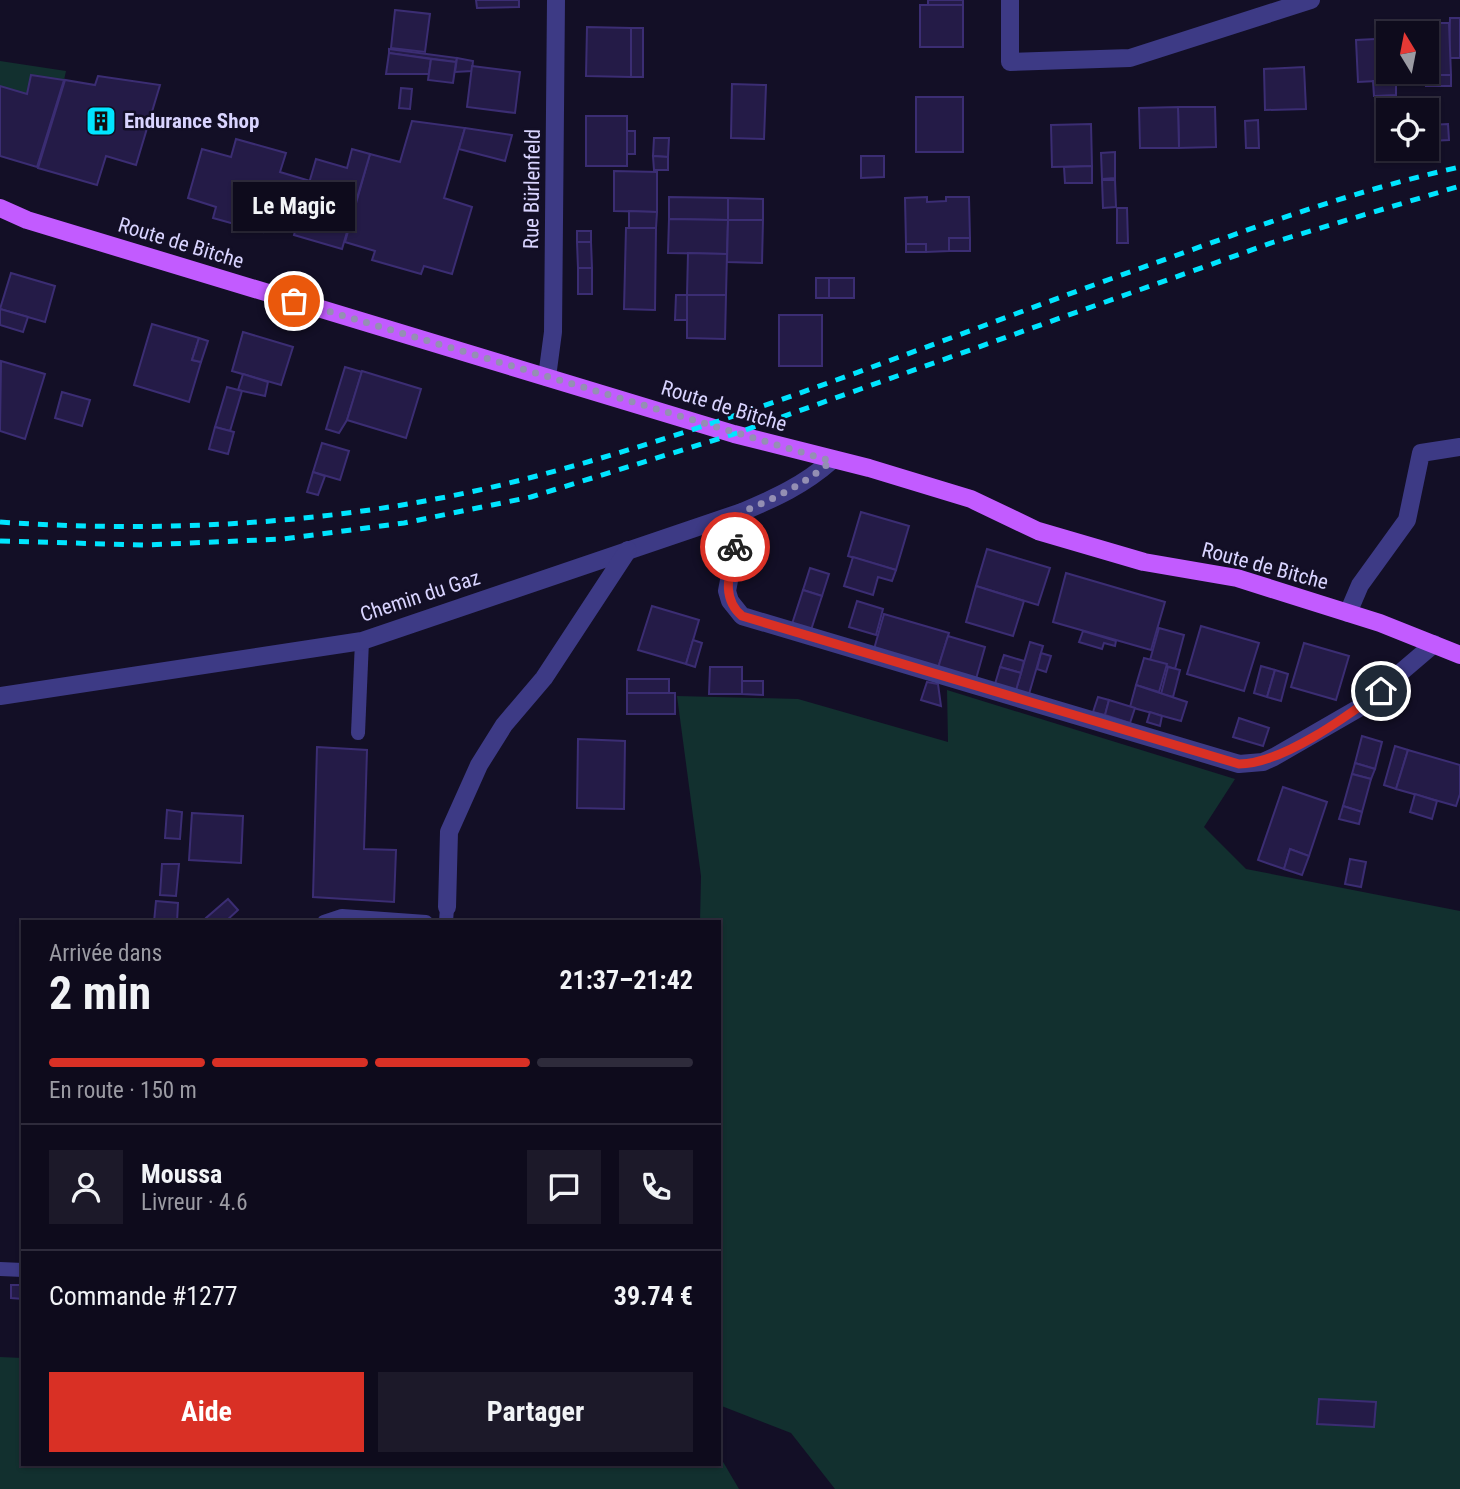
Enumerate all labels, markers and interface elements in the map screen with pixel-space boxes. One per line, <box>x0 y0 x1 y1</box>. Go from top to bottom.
north arrow <box>1376 21 1438 84</box>
map controls <box>1376 21 1439 161</box>
button: locate <box>1376 98 1439 161</box>
building icon: Endurance Shop <box>84 104 118 138</box>
place label: Endurance Shop <box>124 109 259 133</box>
street label: Rue Bürlenfeld <box>519 129 545 249</box>
callout: Le Magic <box>233 182 355 231</box>
text: Le Magic <box>252 193 336 220</box>
street label: Route de Bitche <box>115 213 247 274</box>
pin <box>264 271 324 331</box>
icon: bag <box>275 282 313 320</box>
street label: Route de Bitche <box>658 376 790 437</box>
courier <box>700 512 770 582</box>
icon: bike <box>716 528 754 566</box>
street label: Route de Bitche <box>1199 538 1331 594</box>
street label: Chemin du Gaz <box>357 565 483 627</box>
pin <box>1351 661 1411 721</box>
icon: home <box>1362 672 1400 710</box>
text: Arrivée dans <box>49 940 162 967</box>
text: 21:37–21:42 <box>559 965 693 995</box>
text: 2 min <box>49 966 151 1020</box>
text: En route · 150 m <box>49 1077 197 1104</box>
button: person <box>49 1150 123 1224</box>
button: chat <box>527 1150 601 1224</box>
button: phone <box>619 1150 693 1224</box>
text: Moussa <box>141 1159 222 1189</box>
text: Livreur · 4.6 <box>141 1189 248 1216</box>
text: Commande #1277 <box>49 1281 238 1311</box>
text: 39.74 € <box>614 1281 693 1311</box>
button: Aide <box>49 1372 364 1452</box>
button: Partager <box>378 1372 693 1452</box>

